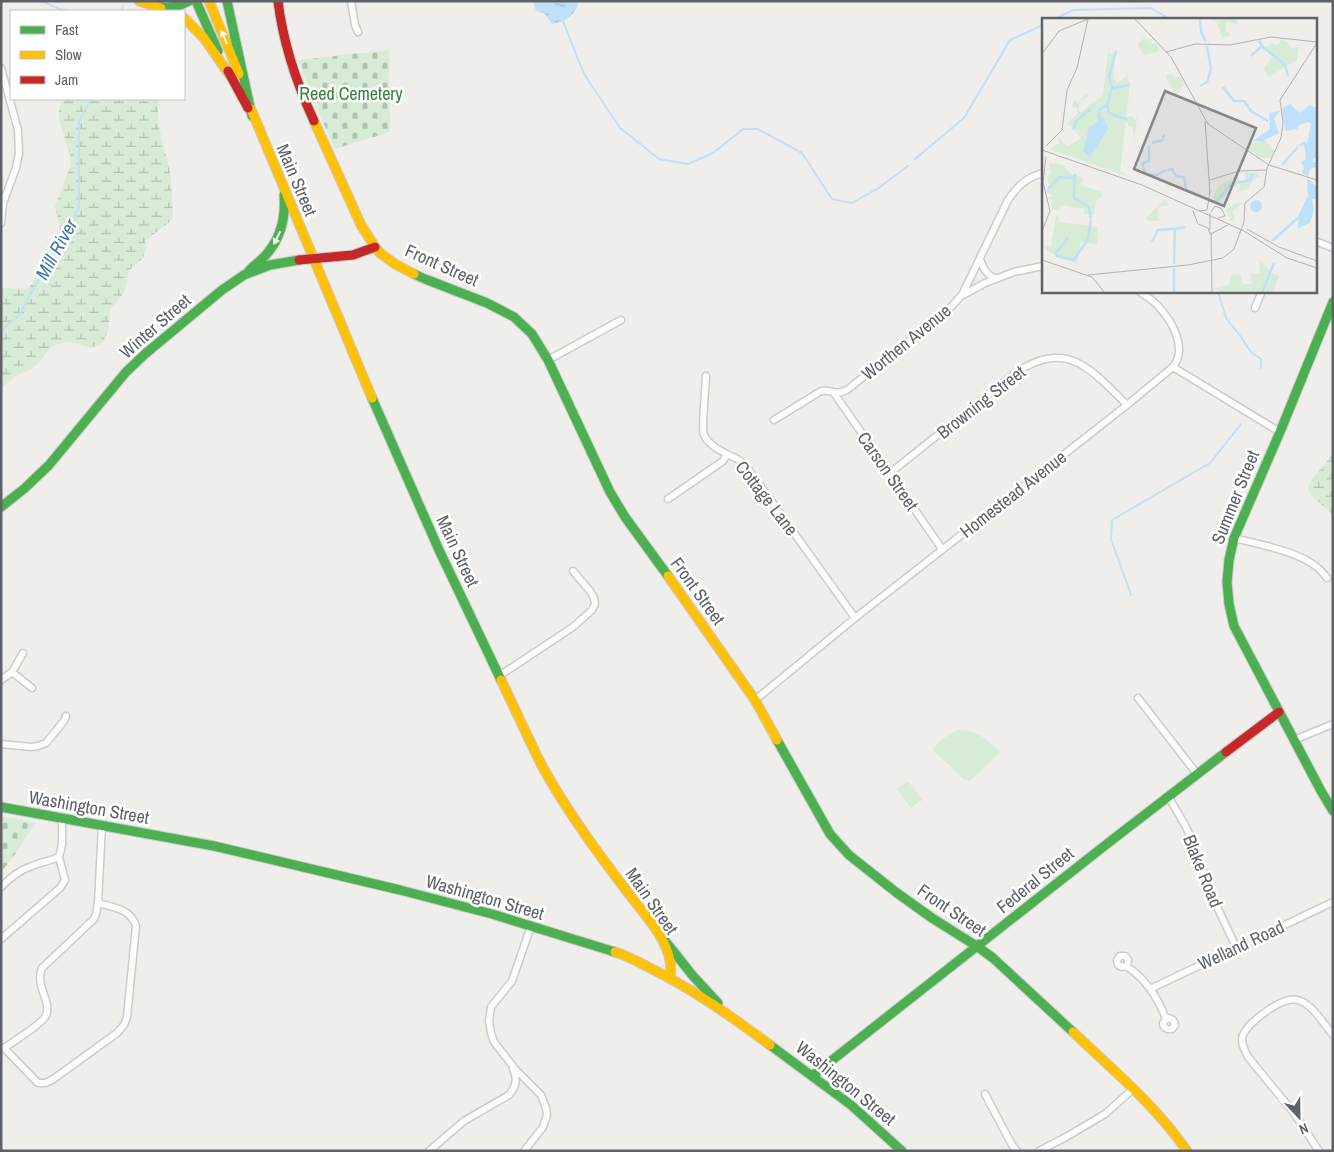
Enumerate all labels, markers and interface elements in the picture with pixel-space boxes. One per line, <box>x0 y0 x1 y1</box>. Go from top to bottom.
legend <box>10 10 185 100</box>
inset map <box>1042 18 1316 292</box>
text: Fast <box>55 19 79 40</box>
one-way arrow <box>220 30 228 44</box>
text: Slow <box>55 44 82 65</box>
text: Jam <box>55 69 78 90</box>
park label: Reed Cemetery <box>299 81 403 106</box>
street label: Main Street <box>271 140 323 220</box>
water label: Mill River <box>29 213 84 284</box>
one-way arrow <box>273 231 281 245</box>
street label: Front Street <box>401 238 483 292</box>
street label: Winter Street <box>114 288 196 364</box>
street label: Worthen Avenue <box>856 298 956 386</box>
street label: Browning Street <box>932 360 1030 444</box>
street label: Carson Street <box>852 427 924 515</box>
street label: Homestead Avenue <box>955 445 1071 543</box>
street label: Summer Street <box>1205 446 1265 548</box>
street label: Cottage Lane <box>730 455 804 541</box>
street label: Main Street <box>431 511 485 591</box>
street label: Front Street <box>665 552 731 630</box>
street label: Washington Street <box>27 784 151 830</box>
street label: Blake Road <box>1177 831 1229 911</box>
street label: Federal Street <box>991 841 1079 919</box>
street label: Main Street <box>620 863 684 939</box>
street label: Washington Street <box>423 868 547 926</box>
street label: Front Street <box>913 878 991 942</box>
street label: Welland Road <box>1194 914 1288 976</box>
street label: Washington Street <box>791 1035 901 1131</box>
north arrow <box>1274 1092 1324 1142</box>
text: N <box>1297 1119 1311 1139</box>

